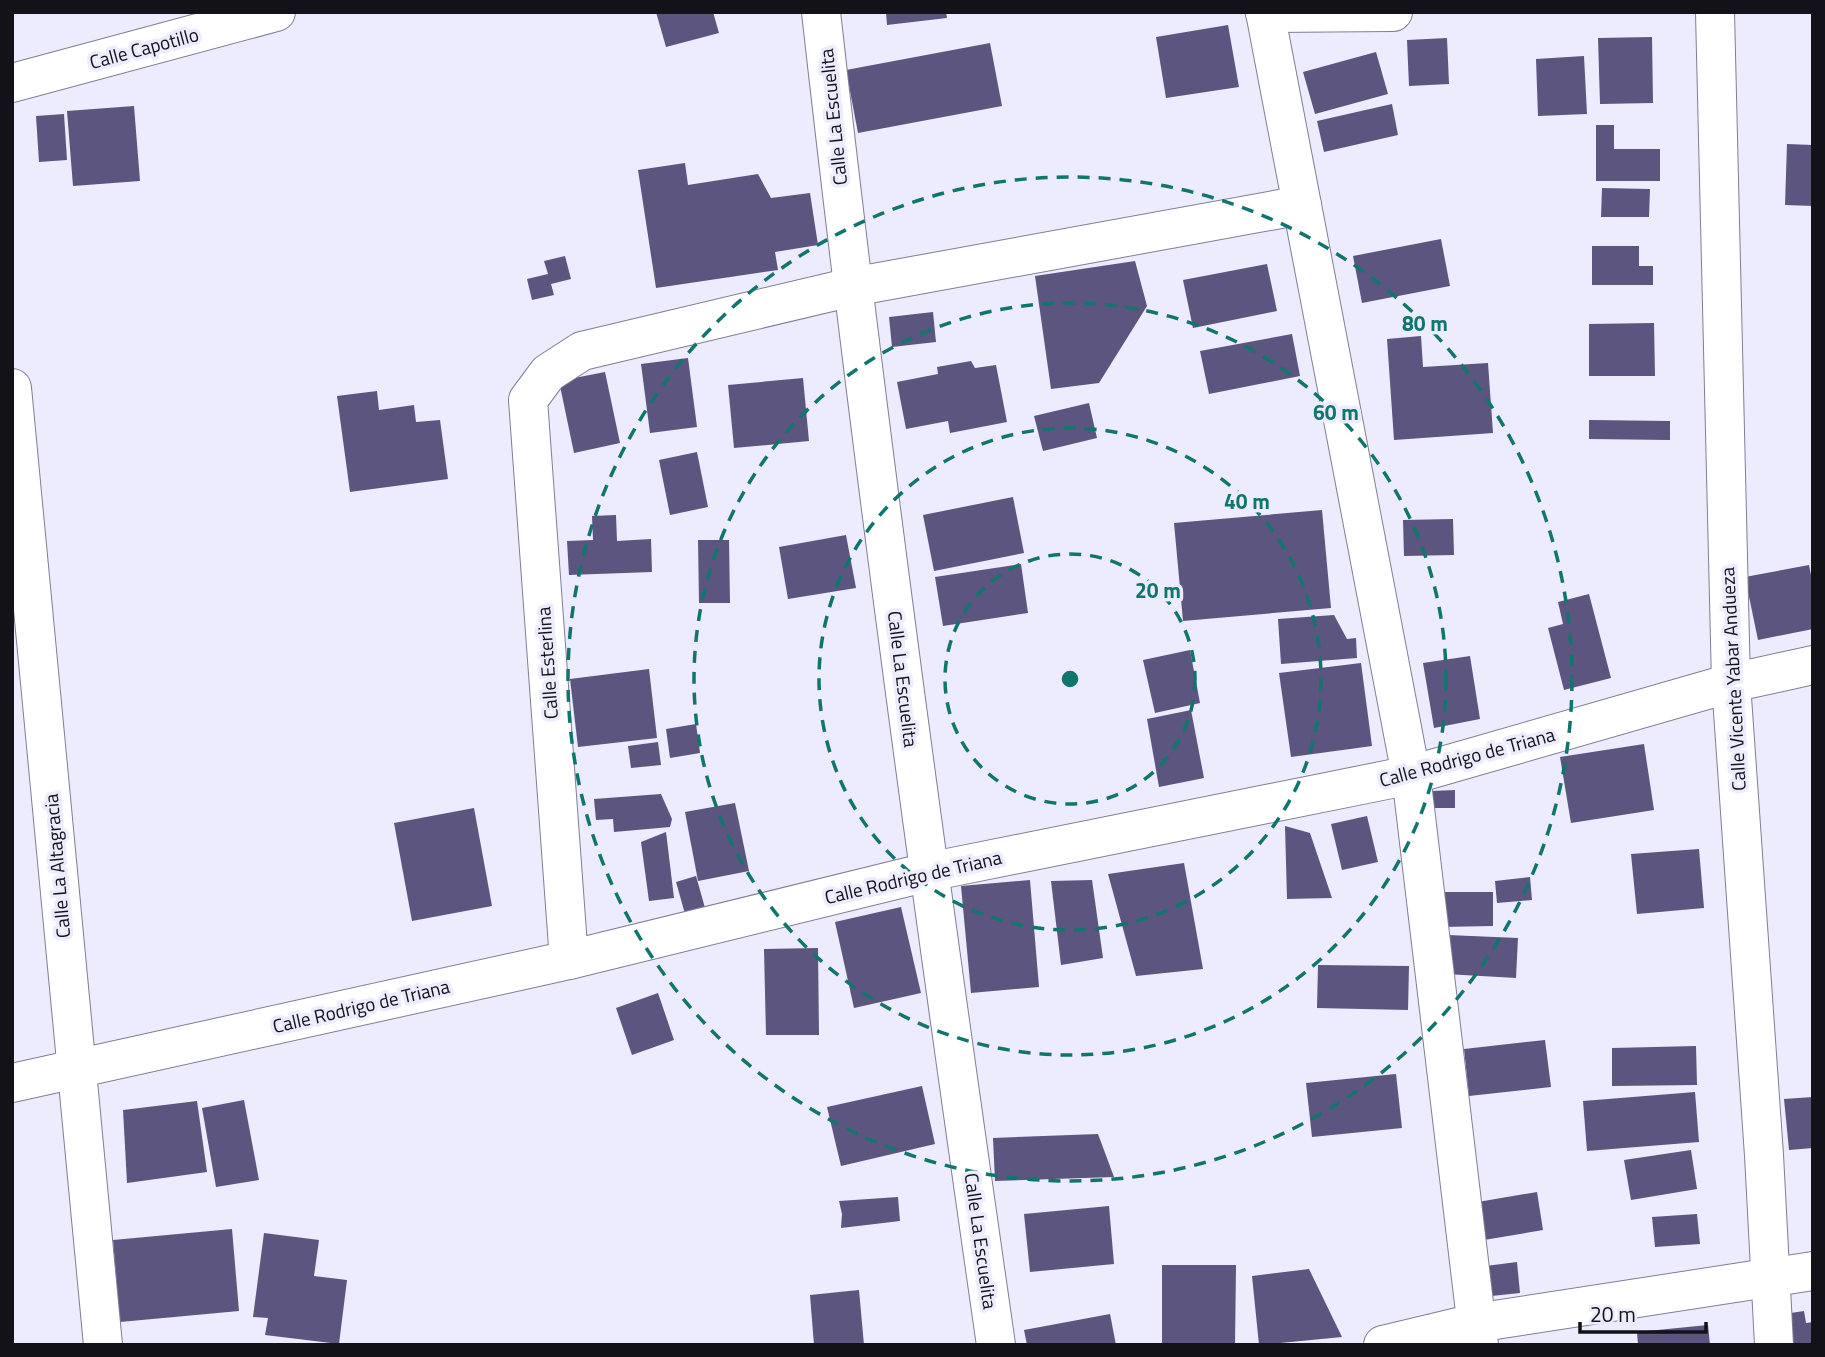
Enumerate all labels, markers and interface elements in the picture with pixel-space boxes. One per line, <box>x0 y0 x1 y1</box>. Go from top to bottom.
street label: Calle Capotillo <box>86 19 202 76</box>
street label: Calle La Escuelita <box>811 47 854 187</box>
text: 80 m <box>1402 307 1448 339</box>
text: 60 m <box>1313 396 1359 428</box>
text: 40 m <box>1224 485 1270 517</box>
street label: Calle Vicente Yabar Andueza <box>1712 566 1753 792</box>
text: 20 m <box>1135 574 1181 606</box>
street label: Calle Esterlina <box>528 605 565 720</box>
street label: Calle La Escuelita <box>881 609 926 749</box>
centre of rings <box>1058 667 1082 691</box>
street label: Calle Rodrigo de Triana <box>1376 719 1558 794</box>
street label: Calle La Altagracia <box>36 792 77 940</box>
street label: Calle Rodrigo de Triana <box>821 842 1005 911</box>
street label: Calle Rodrigo de Triana <box>269 971 453 1040</box>
street label: Calle La Escuelita <box>958 1171 1005 1311</box>
scale bar <box>1580 1290 1706 1334</box>
text: 20 m <box>1590 1298 1636 1330</box>

